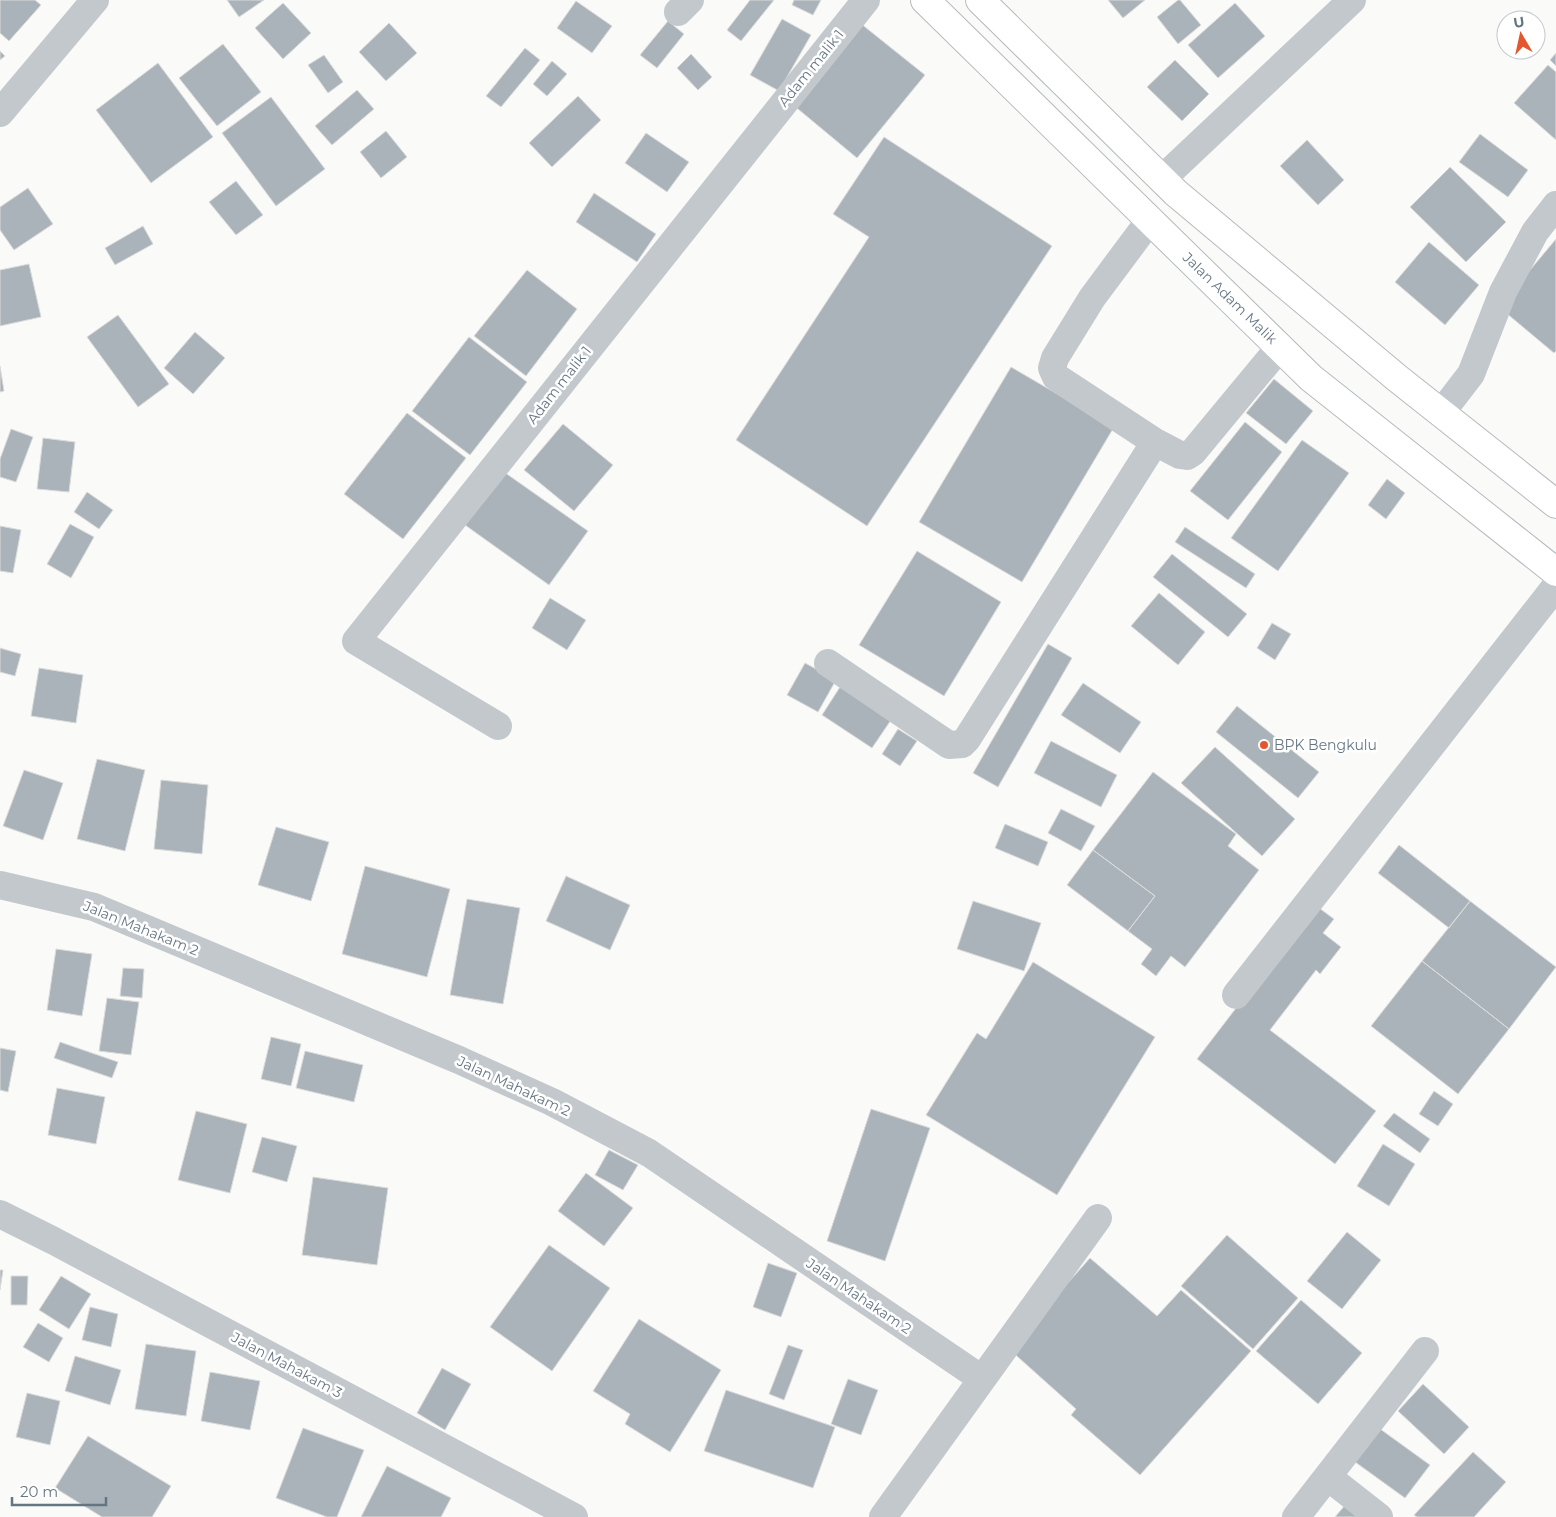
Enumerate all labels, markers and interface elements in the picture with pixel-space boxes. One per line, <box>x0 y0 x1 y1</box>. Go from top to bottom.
north arrow <box>1496 10 1546 60</box>
text: U <box>1512 12 1526 32</box>
street label: Adam malik 1 <box>774 26 848 110</box>
street label: Jalan Adam Malik <box>1178 248 1281 348</box>
street label: Adam malik 1 <box>523 342 595 428</box>
place label: BPK Bengkulu <box>1274 736 1377 754</box>
marker: BPK Bengkulu <box>1258 739 1270 751</box>
street label: Jalan Mahakam 2 <box>80 896 201 959</box>
street label: Jalan Mahakam 2 <box>454 1051 573 1120</box>
street label: Jalan Mahakam 2 <box>802 1254 915 1338</box>
street label: Jalan Mahakam 3 <box>228 1328 345 1402</box>
scale bar <box>12 1474 106 1506</box>
text: 20 m <box>20 1482 58 1501</box>

